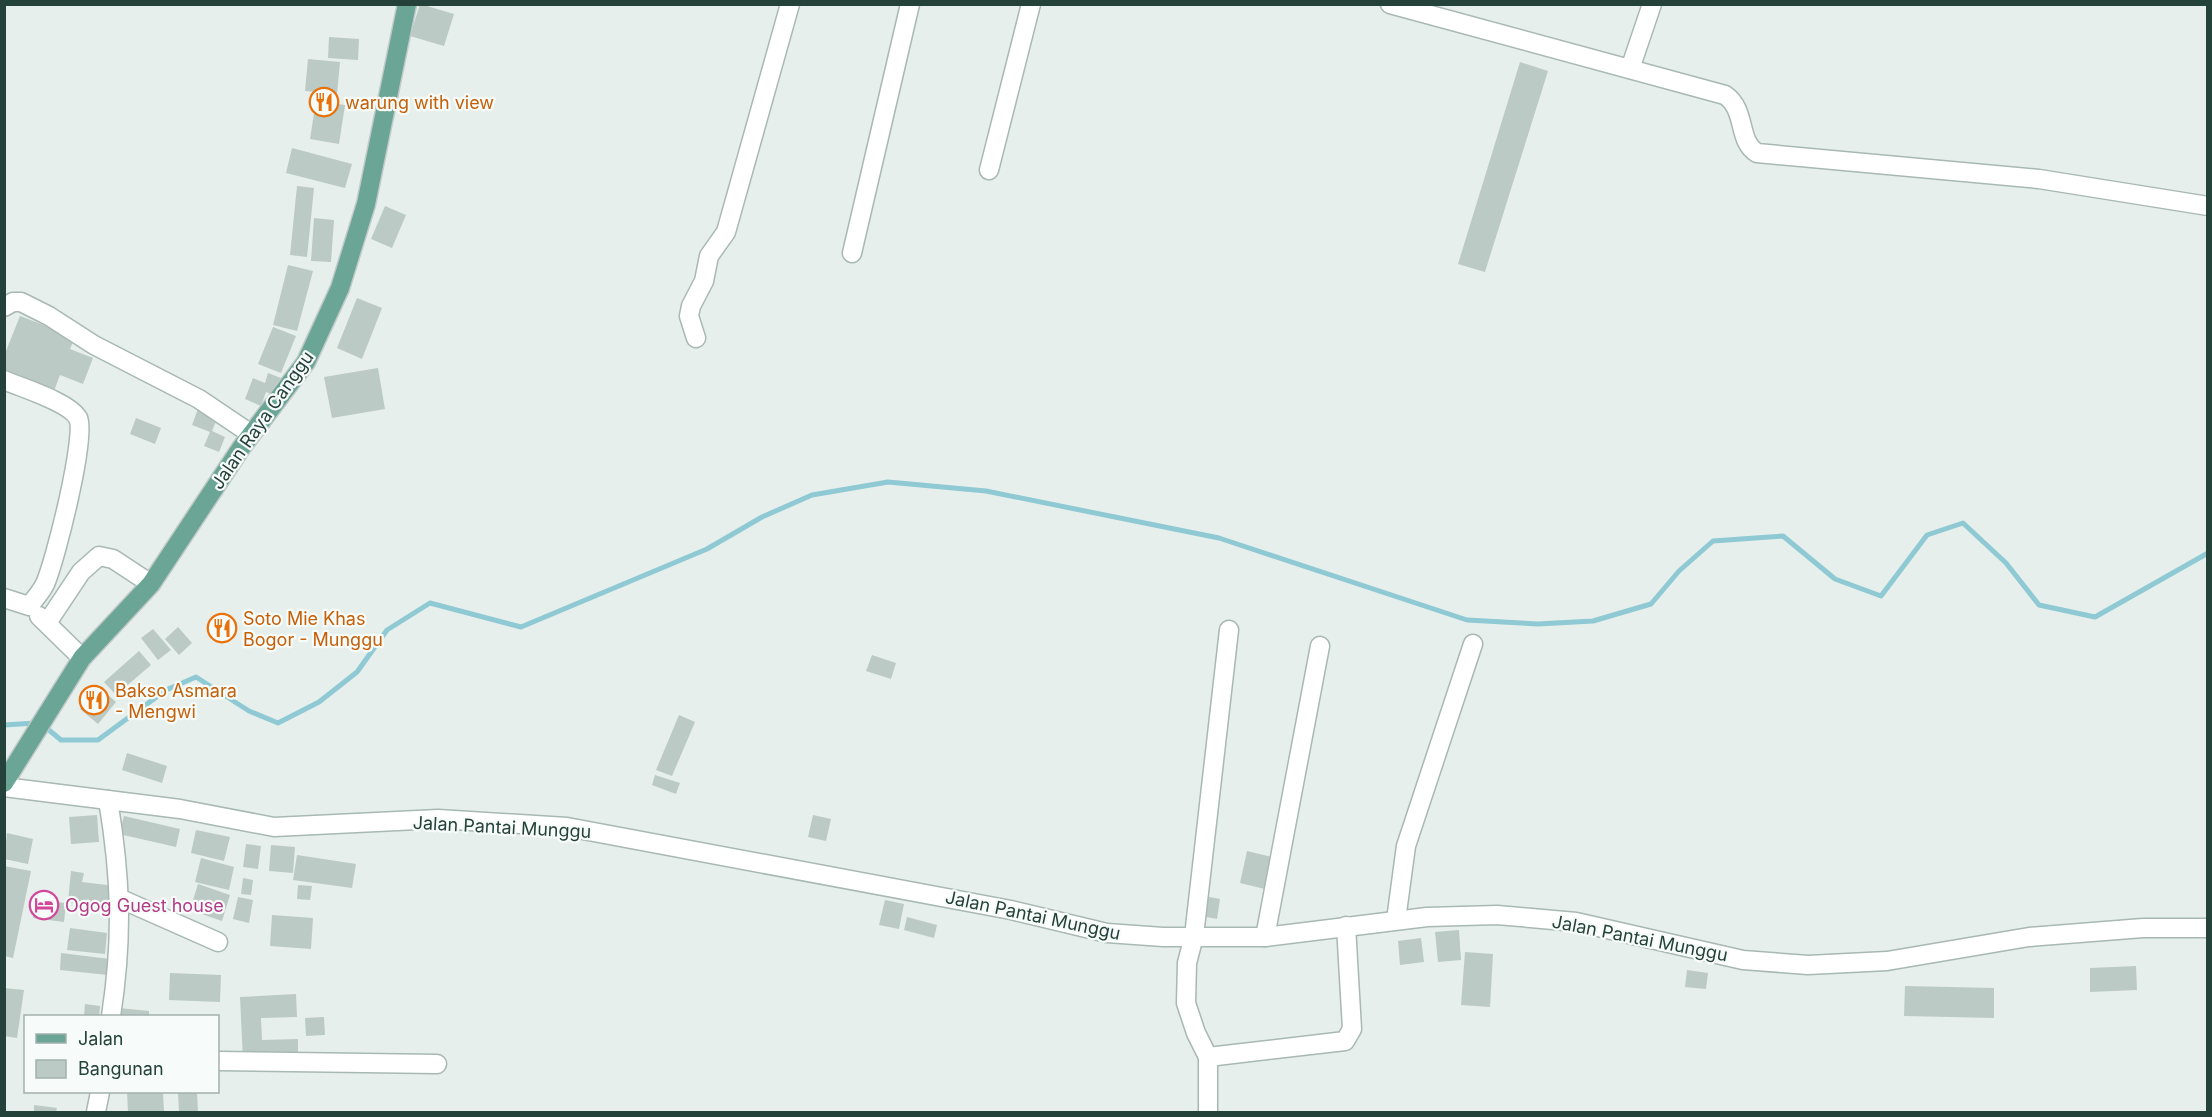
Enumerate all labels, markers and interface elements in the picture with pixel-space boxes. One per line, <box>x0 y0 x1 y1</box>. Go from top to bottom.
restaurant icon: warung with view <box>308 86 340 118</box>
place label: warung with view <box>345 92 494 113</box>
street label: Jalan Raya Canggu <box>206 347 318 493</box>
place label: Soto Mie Khas Bogor - Munggu <box>243 608 383 650</box>
restaurant icon: Soto Mie Khas Bogor - Munggu <box>206 612 238 644</box>
place label: Bakso Asmara - Mengwi <box>115 680 237 722</box>
restaurant icon: Bakso Asmara - Mengwi <box>78 684 110 716</box>
street label: Jalan Pantai Munggu <box>412 812 592 842</box>
street label: Jalan Pantai Munggu <box>943 886 1123 944</box>
hotel icon: Ogog Guest house <box>28 889 60 921</box>
place label: Ogog Guest house <box>65 895 224 916</box>
street label: Jalan Pantai Munggu <box>1550 911 1730 965</box>
legend <box>24 1015 219 1093</box>
text: Jalan <box>78 1028 123 1049</box>
text: Bangunan <box>78 1058 164 1079</box>

